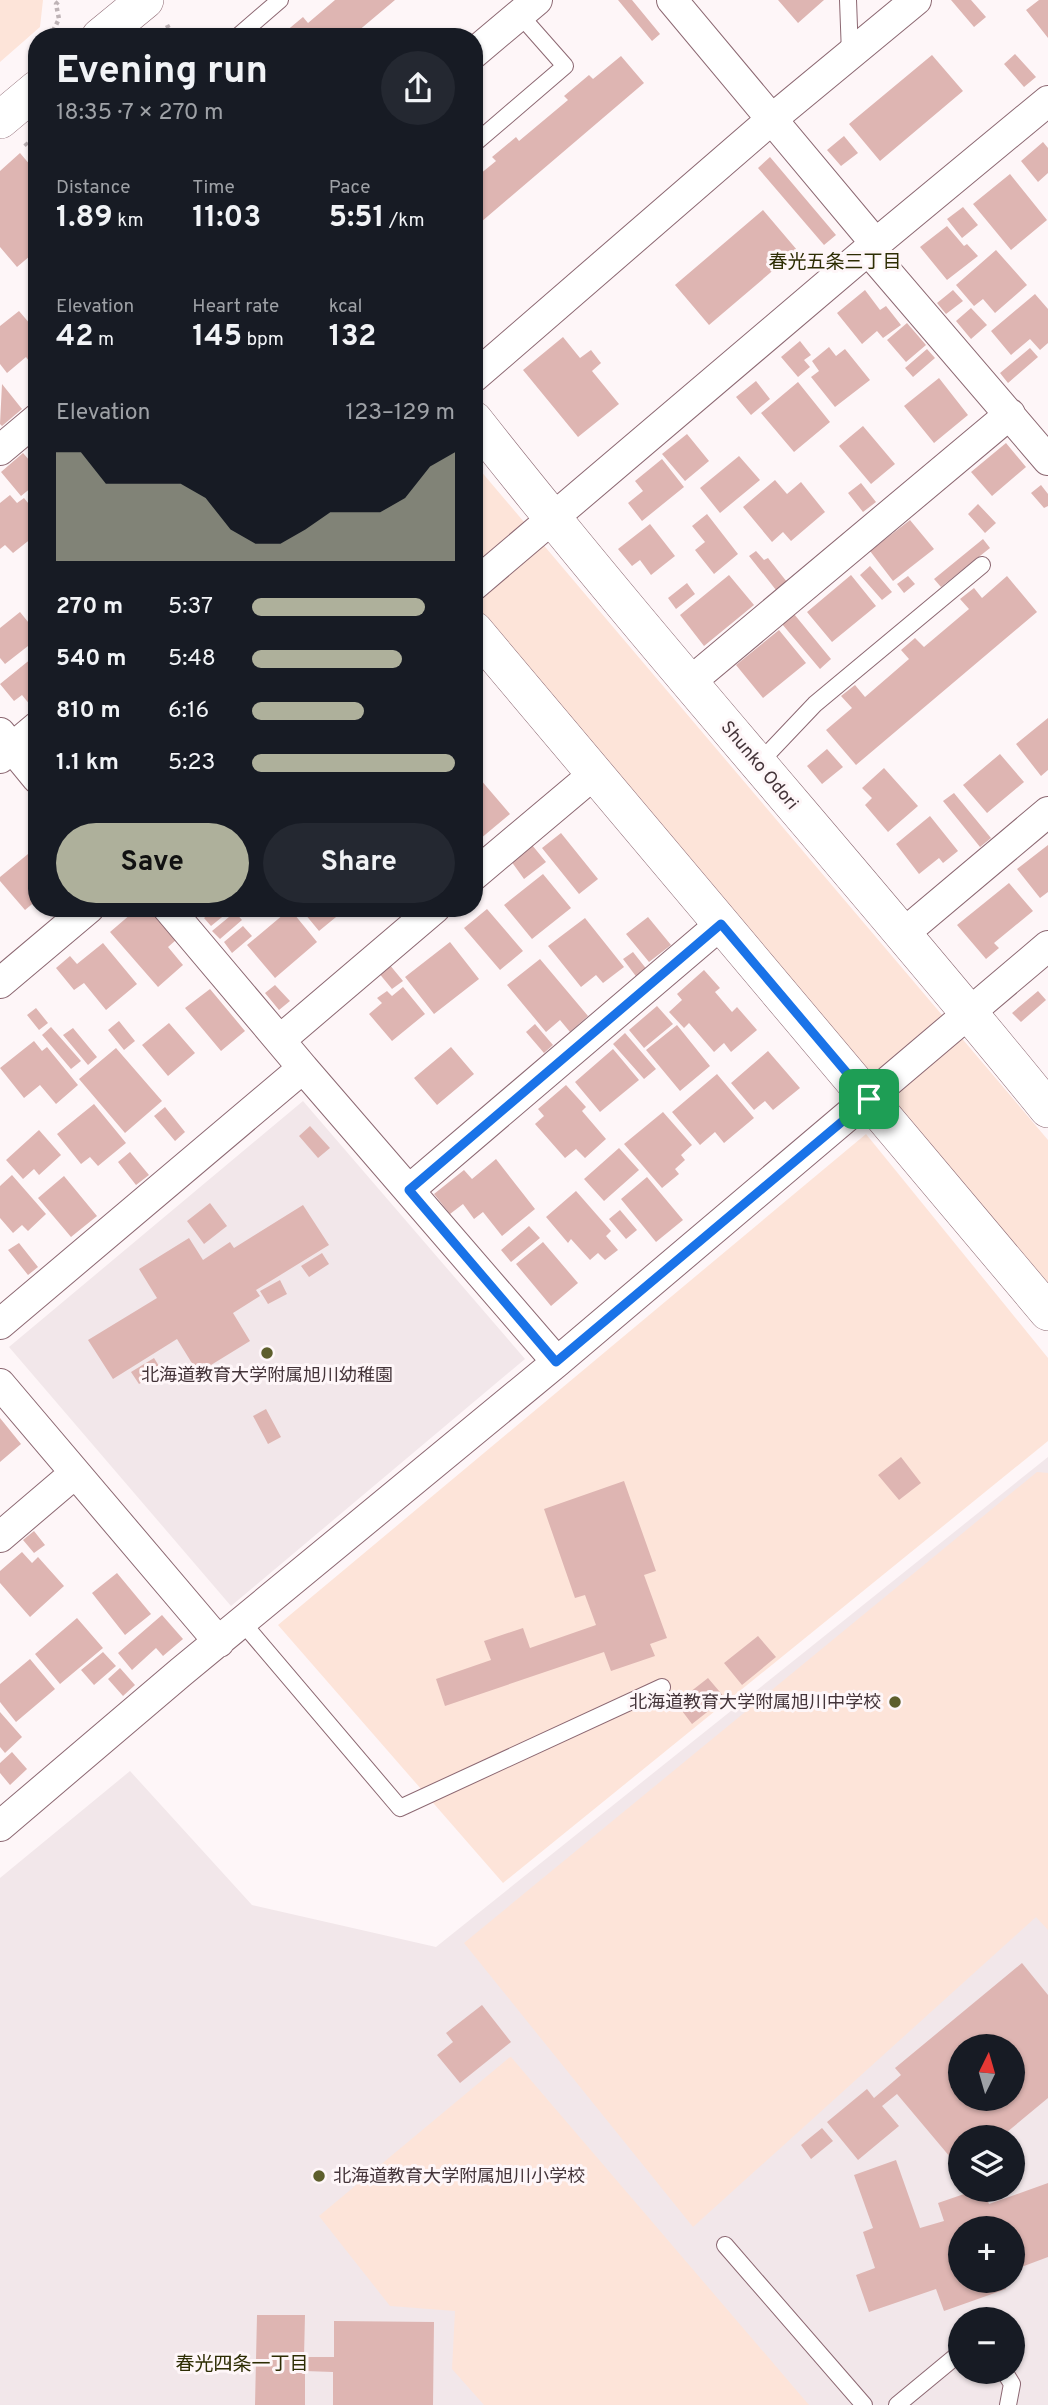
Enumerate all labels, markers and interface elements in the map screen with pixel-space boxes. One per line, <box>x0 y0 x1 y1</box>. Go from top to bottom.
text: Evening run <box>56 48 268 97</box>
button: share <box>381 51 455 125</box>
text: 18:35 · 7 × 270 m <box>56 99 223 128</box>
text: Distance <box>56 176 131 200</box>
text: Time <box>192 176 235 200</box>
text: Pace <box>329 176 370 200</box>
text: 1.89 <box>56 200 113 237</box>
text: 11:03 <box>192 200 261 237</box>
text: 5:51 <box>329 200 385 237</box>
text: km <box>113 209 144 233</box>
text: /km <box>385 209 425 233</box>
district label: 春光五条三丁目 <box>768 251 902 275</box>
text: Elevation <box>56 295 134 319</box>
text: Heart rate <box>192 295 279 319</box>
text: kcal <box>329 295 362 319</box>
text: 42 <box>56 319 94 356</box>
text: 145 <box>192 319 242 356</box>
text: 132 <box>329 319 376 356</box>
text: m <box>94 328 114 352</box>
text: bpm <box>242 328 284 352</box>
text: Elevation <box>56 399 151 428</box>
text: 123–129 m <box>346 399 455 428</box>
text: 270 m <box>56 593 123 622</box>
text: 5:37 <box>168 593 213 622</box>
text: 540 m <box>56 645 126 674</box>
text: 5:48 <box>168 645 216 674</box>
text: 810 m <box>56 697 121 726</box>
text: 6:16 <box>168 697 209 726</box>
street label: Shunko Odori <box>715 717 803 815</box>
text: 1.1 km <box>56 749 119 778</box>
text: 5:23 <box>168 749 215 778</box>
button: Save <box>56 823 249 903</box>
button: Share <box>263 823 455 903</box>
pin <box>839 1069 899 1129</box>
icon: arrive <box>850 1080 888 1118</box>
marker: 北海道教育大学附属旭川幼稚園 <box>259 1345 275 1361</box>
place label: 北海道教育大学附属旭川幼稚園 <box>141 1365 393 1388</box>
place label: 北海道教育大学附属旭川中学校 <box>629 1692 881 1715</box>
marker: 北海道教育大学附属旭川中学校 <box>887 1694 903 1710</box>
north arrow <box>948 2034 1026 2110</box>
map controls <box>948 2034 1025 2384</box>
button: layers <box>948 2125 1025 2202</box>
place label: 北海道教育大学附属旭川小学校 <box>333 2166 585 2189</box>
marker: 北海道教育大学附属旭川小学校 <box>311 2168 327 2184</box>
button: + <box>948 2216 1025 2293</box>
button: − <box>948 2307 1025 2384</box>
district label: 春光四条一丁目 <box>175 2353 309 2377</box>

